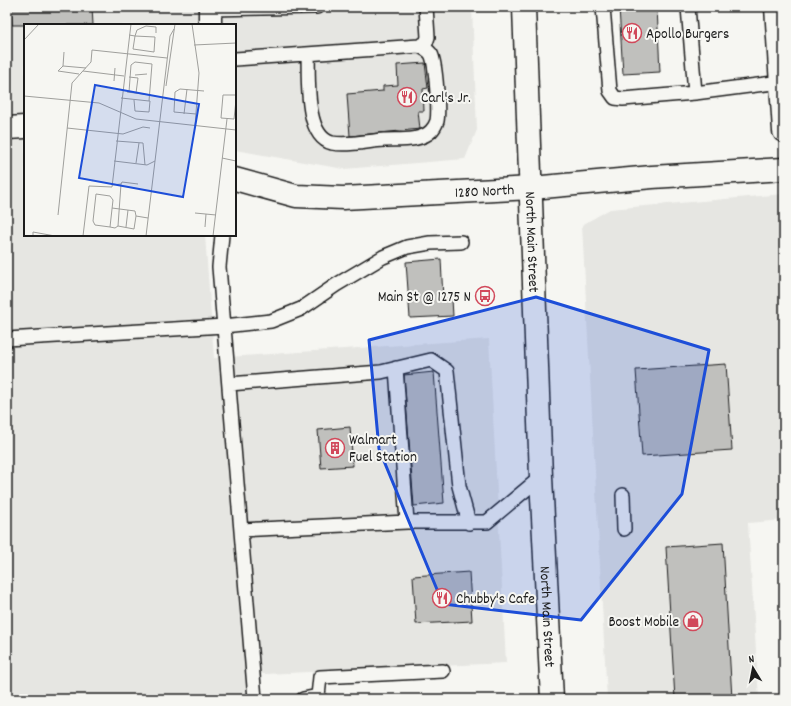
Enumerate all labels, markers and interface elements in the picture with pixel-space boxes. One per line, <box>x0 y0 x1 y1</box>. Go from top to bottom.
restaurant icon: Apollo Burgers <box>621 22 643 44</box>
inset map <box>24 24 236 236</box>
place label: Apollo Burgers <box>646 24 729 46</box>
restaurant icon: Carl's Jr. <box>396 86 418 108</box>
place label: Carl's Jr. <box>421 88 471 110</box>
street label: 1280 North <box>454 180 515 205</box>
street label: North Main Street <box>518 191 543 293</box>
bus stop icon: Main St @ 1275 N <box>474 285 496 307</box>
place label: Main St @ 1275 N <box>378 287 471 309</box>
place label: Walmart Fuel Station <box>349 430 417 469</box>
building icon: Walmart Fuel Station <box>324 437 346 459</box>
street label: North Main Street <box>532 566 559 668</box>
restaurant icon: Chubby's Cafe <box>431 587 453 609</box>
place label: Chubby's Cafe <box>456 589 535 611</box>
shop icon: Boost Mobile <box>682 610 704 632</box>
place label: Boost Mobile <box>608 612 679 634</box>
north arrow <box>733 648 773 688</box>
text: N <box>748 652 756 668</box>

